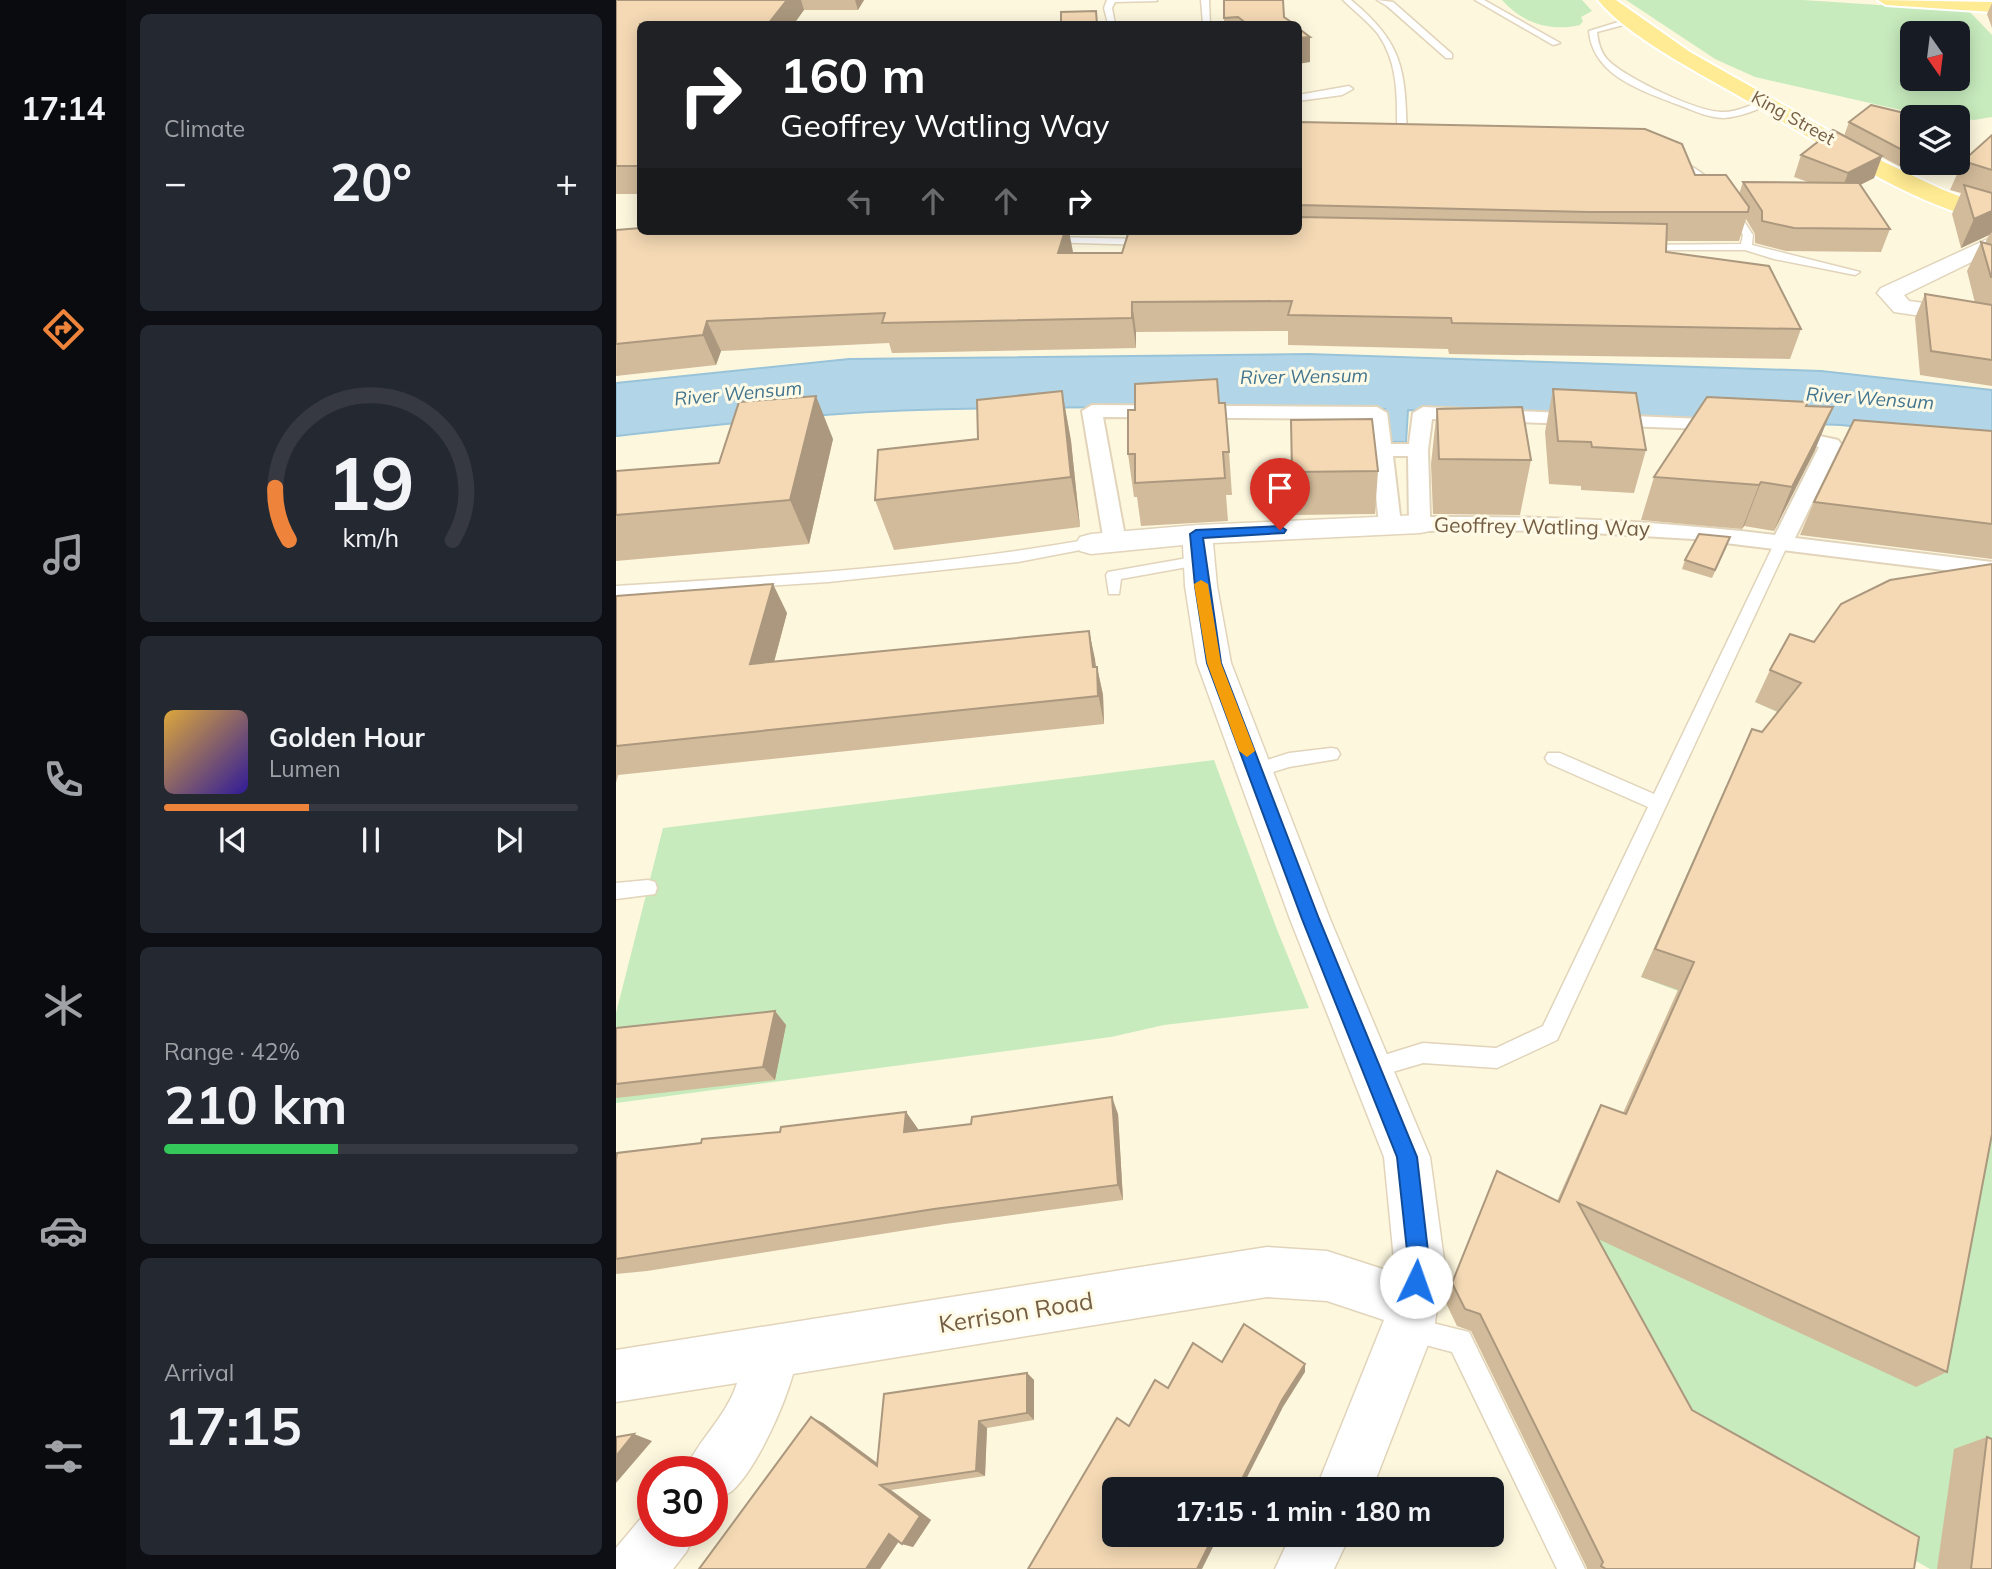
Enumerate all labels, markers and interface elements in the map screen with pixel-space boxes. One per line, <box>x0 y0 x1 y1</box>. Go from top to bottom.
north arrow <box>1900 21 1970 91</box>
map controls <box>1900 21 1970 175</box>
text: 160 m <box>780 44 926 105</box>
icon: right <box>665 49 756 140</box>
street label: King Street <box>1748 85 1839 150</box>
text: 17:14 <box>21 88 105 128</box>
text: Geoffrey Watling Way <box>780 105 1110 145</box>
button: layers <box>1900 105 1970 175</box>
text: Climate <box>164 114 245 143</box>
text: 20° <box>330 149 412 214</box>
text: − <box>164 158 187 206</box>
text: + <box>555 158 578 206</box>
icon: left <box>841 182 879 220</box>
icon: ahead <box>914 182 952 220</box>
icon: ahead <box>987 182 1025 220</box>
icon: right <box>1060 182 1098 220</box>
icon: directions <box>39 305 88 354</box>
water label: River Wensum <box>1240 363 1368 389</box>
water label: River Wensum <box>673 375 803 411</box>
water label: River Wensum <box>1805 382 1935 414</box>
text: 19 <box>327 437 415 528</box>
pin <box>1250 458 1310 530</box>
icon: arrive <box>1261 469 1299 507</box>
street label: Geoffrey Watling Way <box>1434 511 1650 541</box>
text: km/h <box>343 521 399 552</box>
icon: music <box>39 530 88 579</box>
text: Golden Hour <box>269 721 425 754</box>
text: Lumen <box>269 754 341 783</box>
icon: phone <box>39 755 88 804</box>
icon: previous <box>214 821 252 859</box>
icon: pause <box>352 821 390 859</box>
icon: next <box>490 821 528 859</box>
icon: climate <box>39 981 88 1030</box>
text: Range · 42% <box>164 1037 300 1066</box>
text: 210 km <box>164 1072 347 1137</box>
icon: car <box>39 1206 88 1255</box>
position arrow <box>1379 1245 1453 1319</box>
street label: Kerrison Road <box>936 1285 1095 1339</box>
text: Arrival <box>164 1358 234 1387</box>
text: 17:15 <box>164 1393 302 1458</box>
icon: filters <box>39 1432 88 1481</box>
speed limit sign: 30 <box>637 1456 728 1547</box>
text: 17:15 · 1 min · 180 m <box>1175 1495 1431 1528</box>

